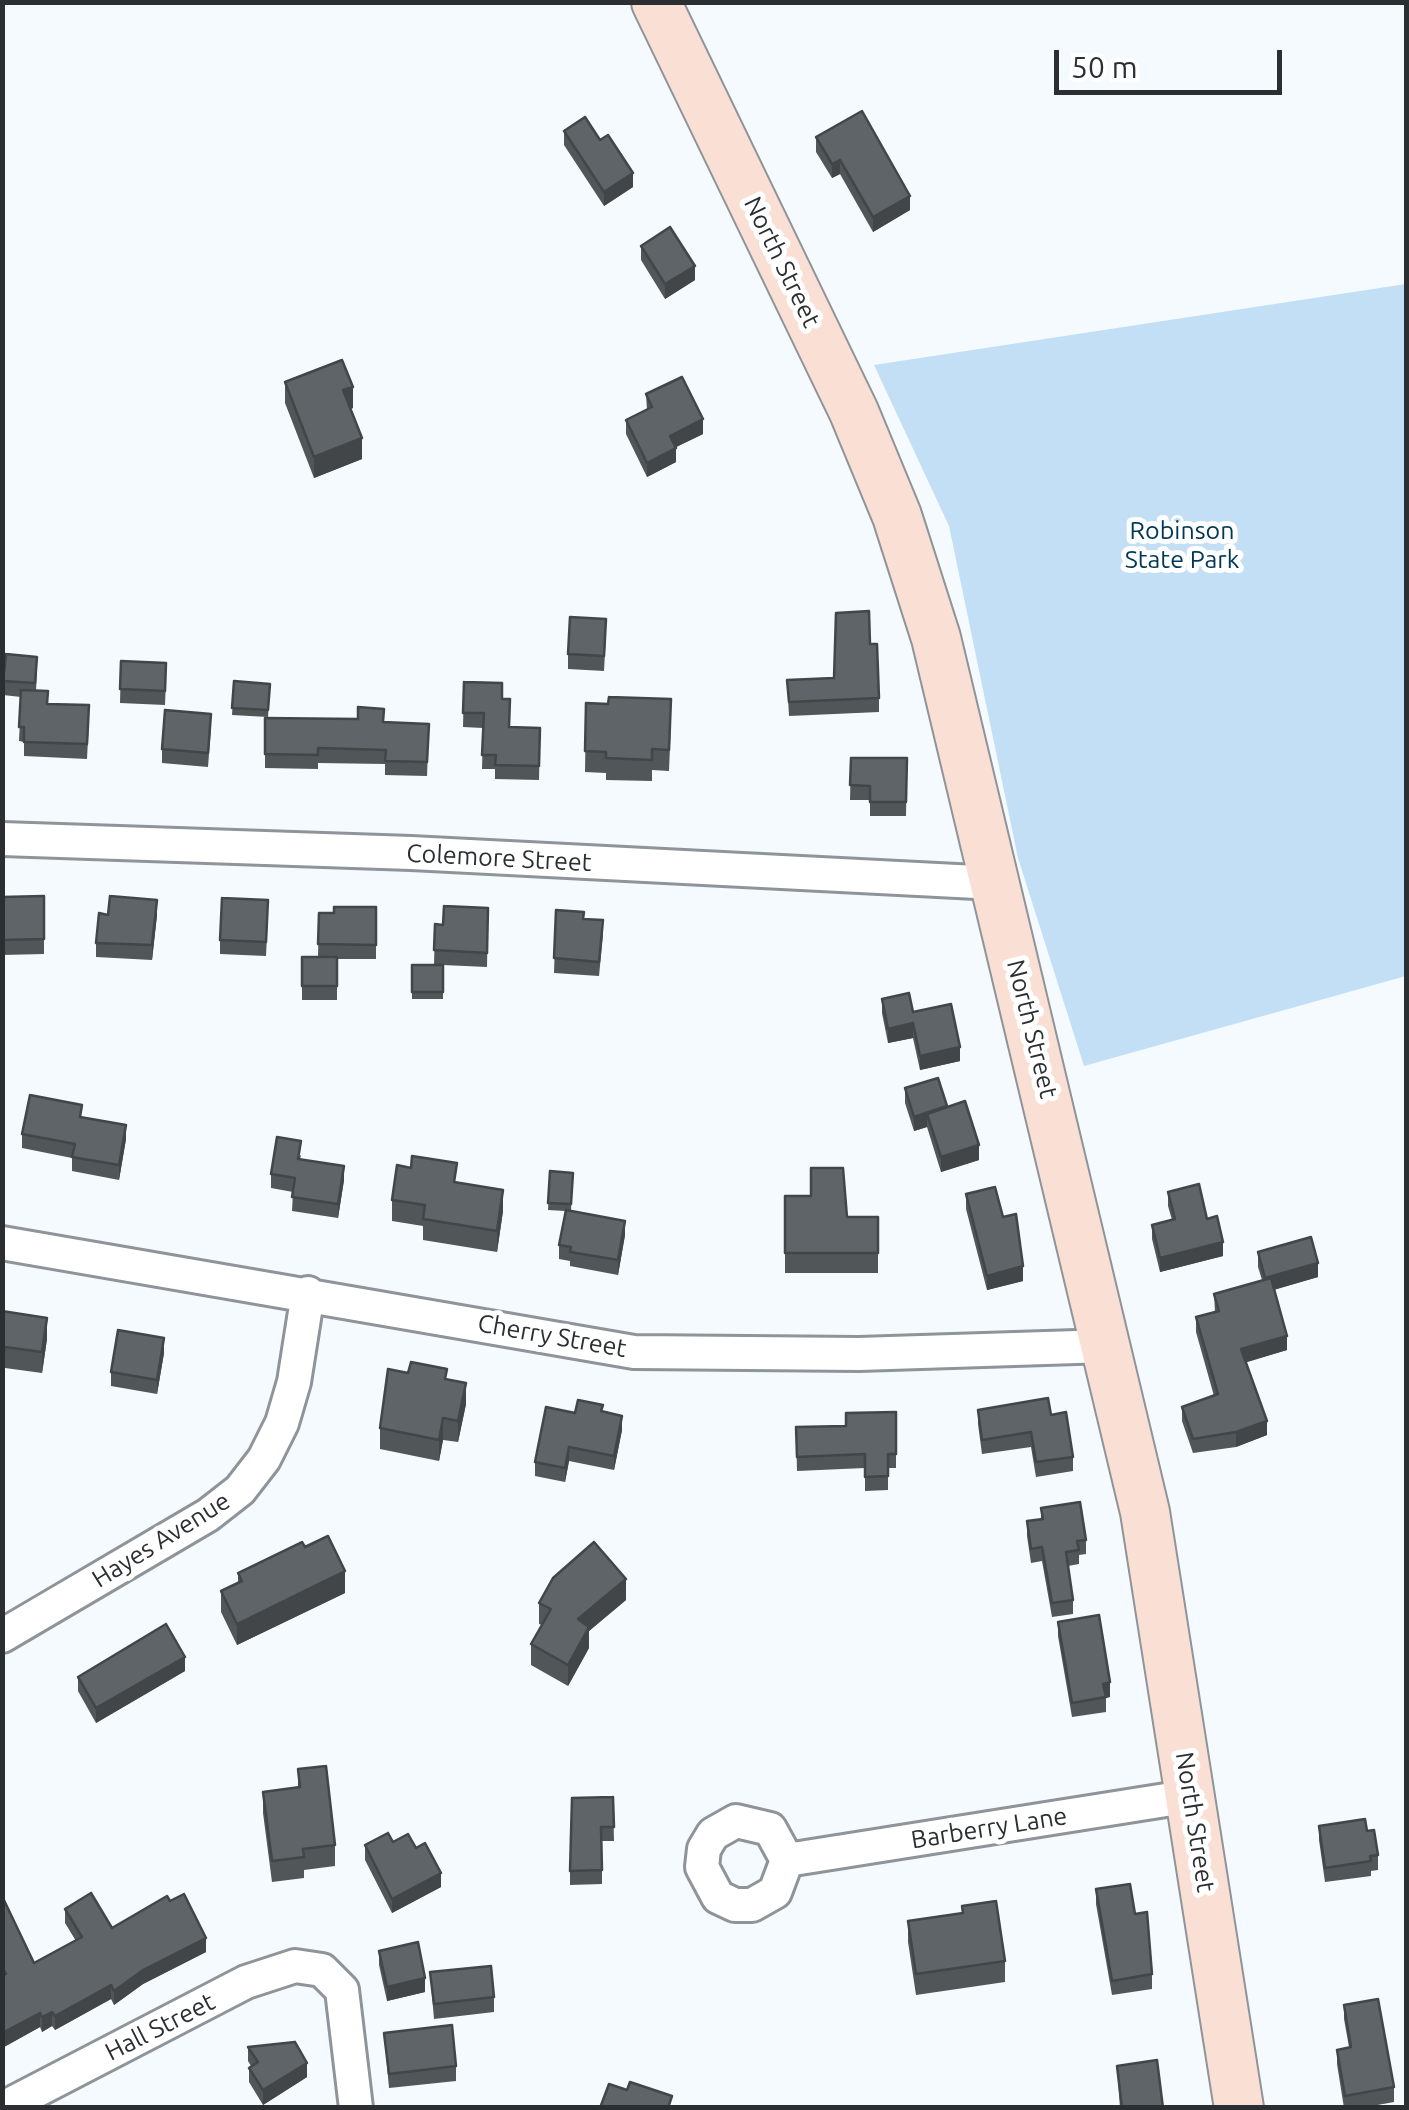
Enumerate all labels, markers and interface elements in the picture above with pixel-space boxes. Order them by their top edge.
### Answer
scale bar [1059,30,1286,92]
text: 50 m [1071,50,1138,84]
street label: North Street [737,192,827,332]
park label: Robinson State Park [1125,516,1239,575]
street label: Colemore Street [406,838,592,878]
street label: North Street [1000,957,1064,1101]
street label: Cherry Street [475,1308,629,1364]
street label: Hayes Avenue [87,1486,235,1594]
street label: North Street [1169,1750,1221,1894]
street label: Barberry Lane [909,1801,1069,1855]
street label: Hall Street [100,1987,220,2067]

